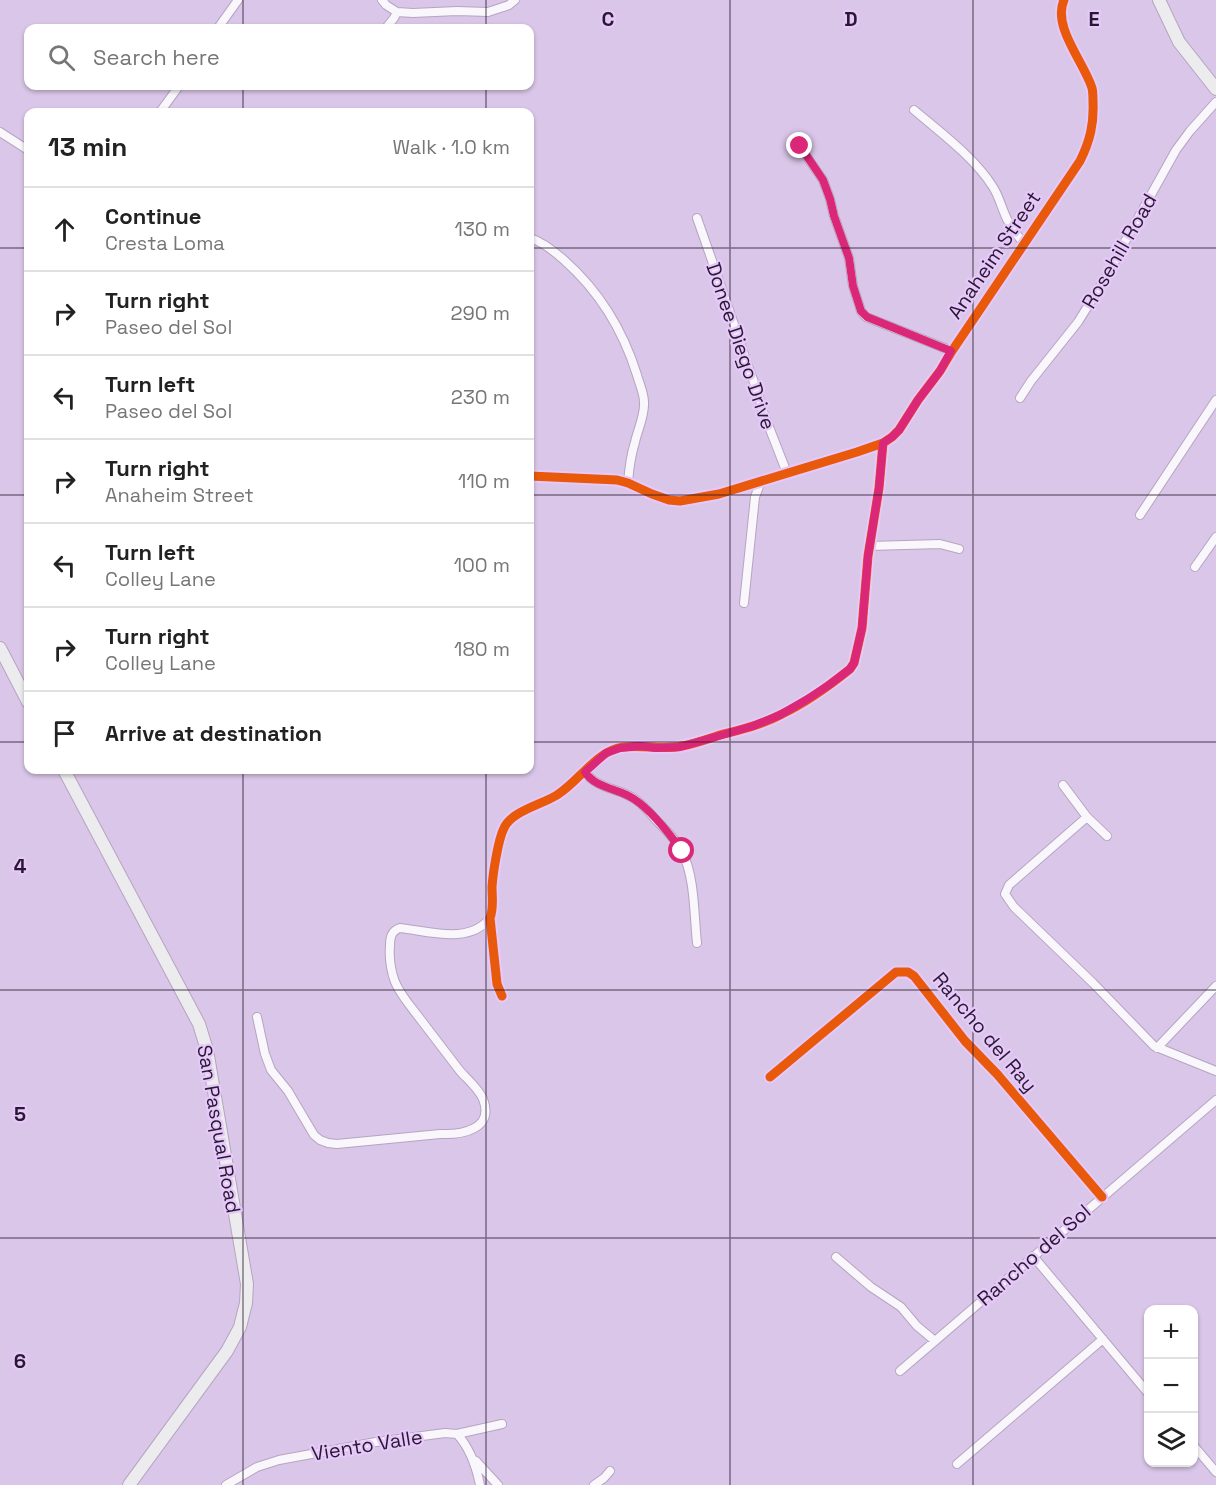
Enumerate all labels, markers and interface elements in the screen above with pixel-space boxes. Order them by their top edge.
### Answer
text: C [602,6,615,32]
text: D [844,6,858,32]
text: E [1088,6,1100,32]
search box [24,24,534,90]
icon: search [45,41,78,74]
text: Search here [93,43,220,71]
text: 13 min [48,130,127,164]
route end [786,132,812,158]
text: Walk · 1.0 km [392,134,510,160]
street label: Anaheim Street [942,186,1046,324]
street label: Rosehill Road [1076,189,1162,313]
text: Continue [105,202,201,230]
icon: ahead [48,213,81,246]
text: 130 m [454,216,510,242]
text: Cresta Loma [105,230,225,256]
street label: Donee Diego Drive [700,259,782,433]
text: Turn right [105,286,210,314]
icon: right [48,297,81,330]
text: 290 m [451,300,510,326]
text: Paseo del Sol [105,314,232,340]
text: Turn left [105,370,195,398]
icon: left [48,381,81,414]
text: 230 m [451,384,510,410]
text: Paseo del Sol [105,398,232,424]
text: Turn right [105,454,210,482]
icon: right [48,465,81,498]
text: 110 m [458,468,510,494]
text: Anaheim Street [105,482,254,508]
text: Turn left [105,538,195,566]
icon: left [48,549,81,582]
text: 100 m [454,552,510,578]
text: Colley Lane [105,566,216,592]
text: Turn right [105,622,210,650]
icon: right [48,633,81,666]
text: 180 m [454,636,510,662]
text: Colley Lane [105,650,216,676]
icon: arrive [48,717,81,750]
text: Arrive at destination [105,719,322,747]
route start [668,837,694,863]
text: 4 [14,853,27,879]
street label: Rancho del Ray [927,967,1043,1097]
street label: San Pasqual Road [191,1043,247,1215]
text: 5 [14,1101,26,1127]
street label: Rancho del Sol [972,1198,1096,1312]
map controls [1144,1305,1198,1467]
button: + [1144,1305,1198,1359]
text: 6 [14,1348,26,1374]
button: − [1144,1359,1198,1413]
button: layers [1144,1413,1198,1467]
street label: Viento Valle [310,1423,424,1467]

